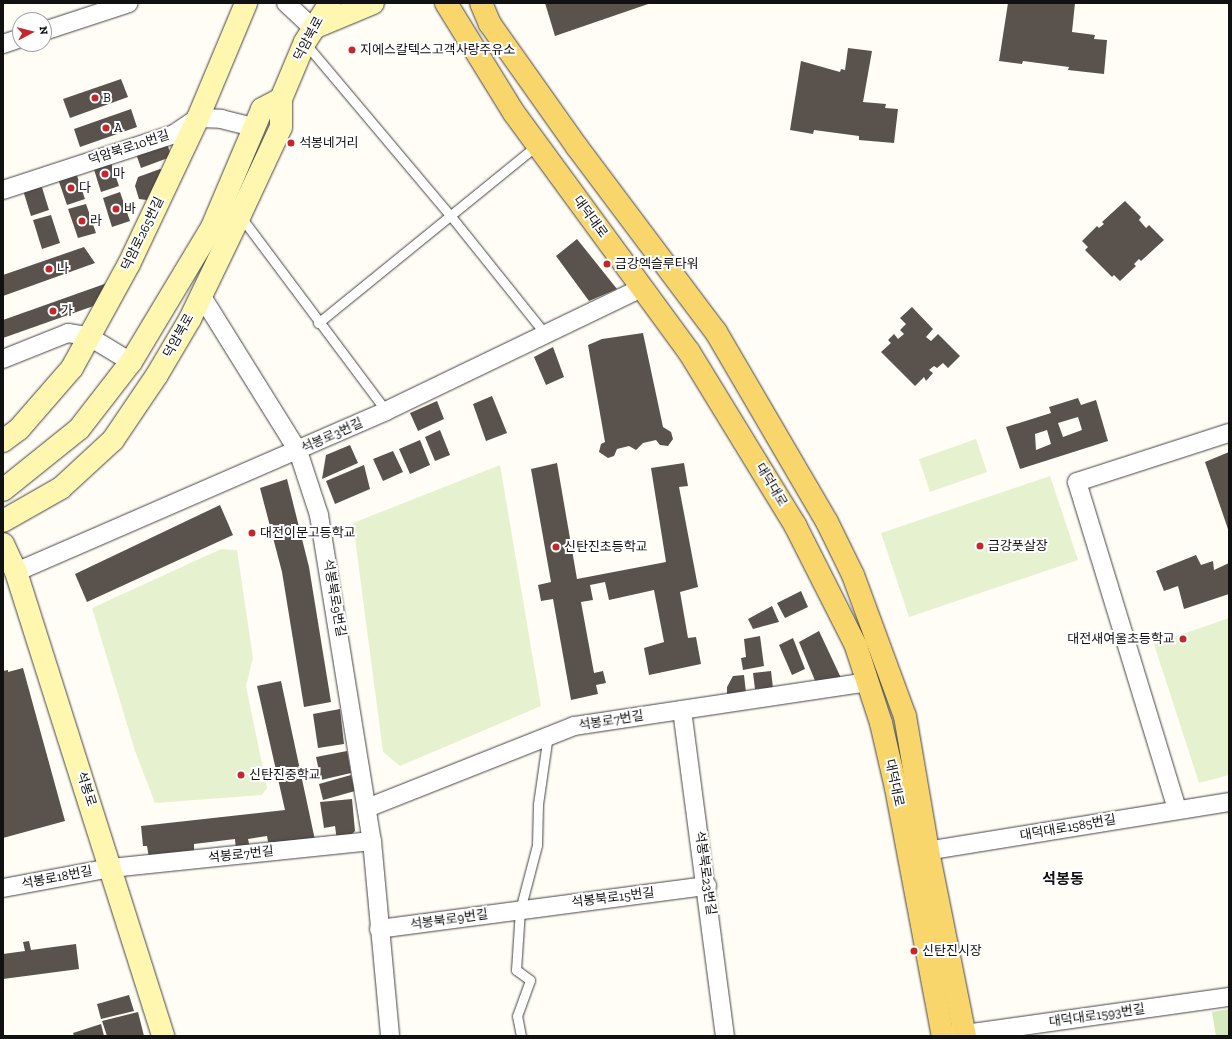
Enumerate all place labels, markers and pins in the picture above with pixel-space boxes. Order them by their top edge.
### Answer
place label: 지에스칼텍스고객사랑주유소 [360,42,515,58]
marker: 지에스칼텍스고객사랑주유소 [347,45,357,55]
place label: B [103,90,111,106]
marker: B [90,93,100,103]
place label: A [114,120,122,136]
marker: A [101,123,111,133]
place label: 석봉네거리 [299,135,359,151]
marker: 석봉네거리 [286,138,296,148]
place label: 마 [113,166,125,182]
marker: 마 [100,169,110,179]
place label: 다 [79,180,91,196]
marker: 다 [66,183,76,193]
place label: 바 [124,201,136,217]
marker: 바 [111,204,121,214]
place label: 라 [90,213,102,229]
marker: 라 [77,216,87,226]
place label: 금강엑슬루타워 [615,256,699,272]
marker: 금강엑슬루타워 [602,259,612,269]
place label: 나 [57,261,69,277]
marker: 나 [44,264,54,274]
place label: 가 [61,303,73,319]
marker: 가 [48,306,58,316]
place label: 대전이문고등학교 [260,525,356,541]
marker: 대전이문고등학교 [247,528,257,538]
place label: 금강풋살장 [988,538,1048,554]
place label: 신탄진초등학교 [564,539,648,555]
marker: 금강풋살장 [975,541,985,551]
marker: 신탄진초등학교 [551,542,561,552]
place label: 대전새여울초등학교 [1067,631,1175,647]
marker: 대전새여울초등학교 [1178,634,1188,644]
place label: 신탄진중학교 [249,767,321,783]
marker: 신탄진중학교 [236,770,246,780]
place label: 신탄진시장 [922,943,982,959]
marker: 신탄진시장 [909,946,919,956]

